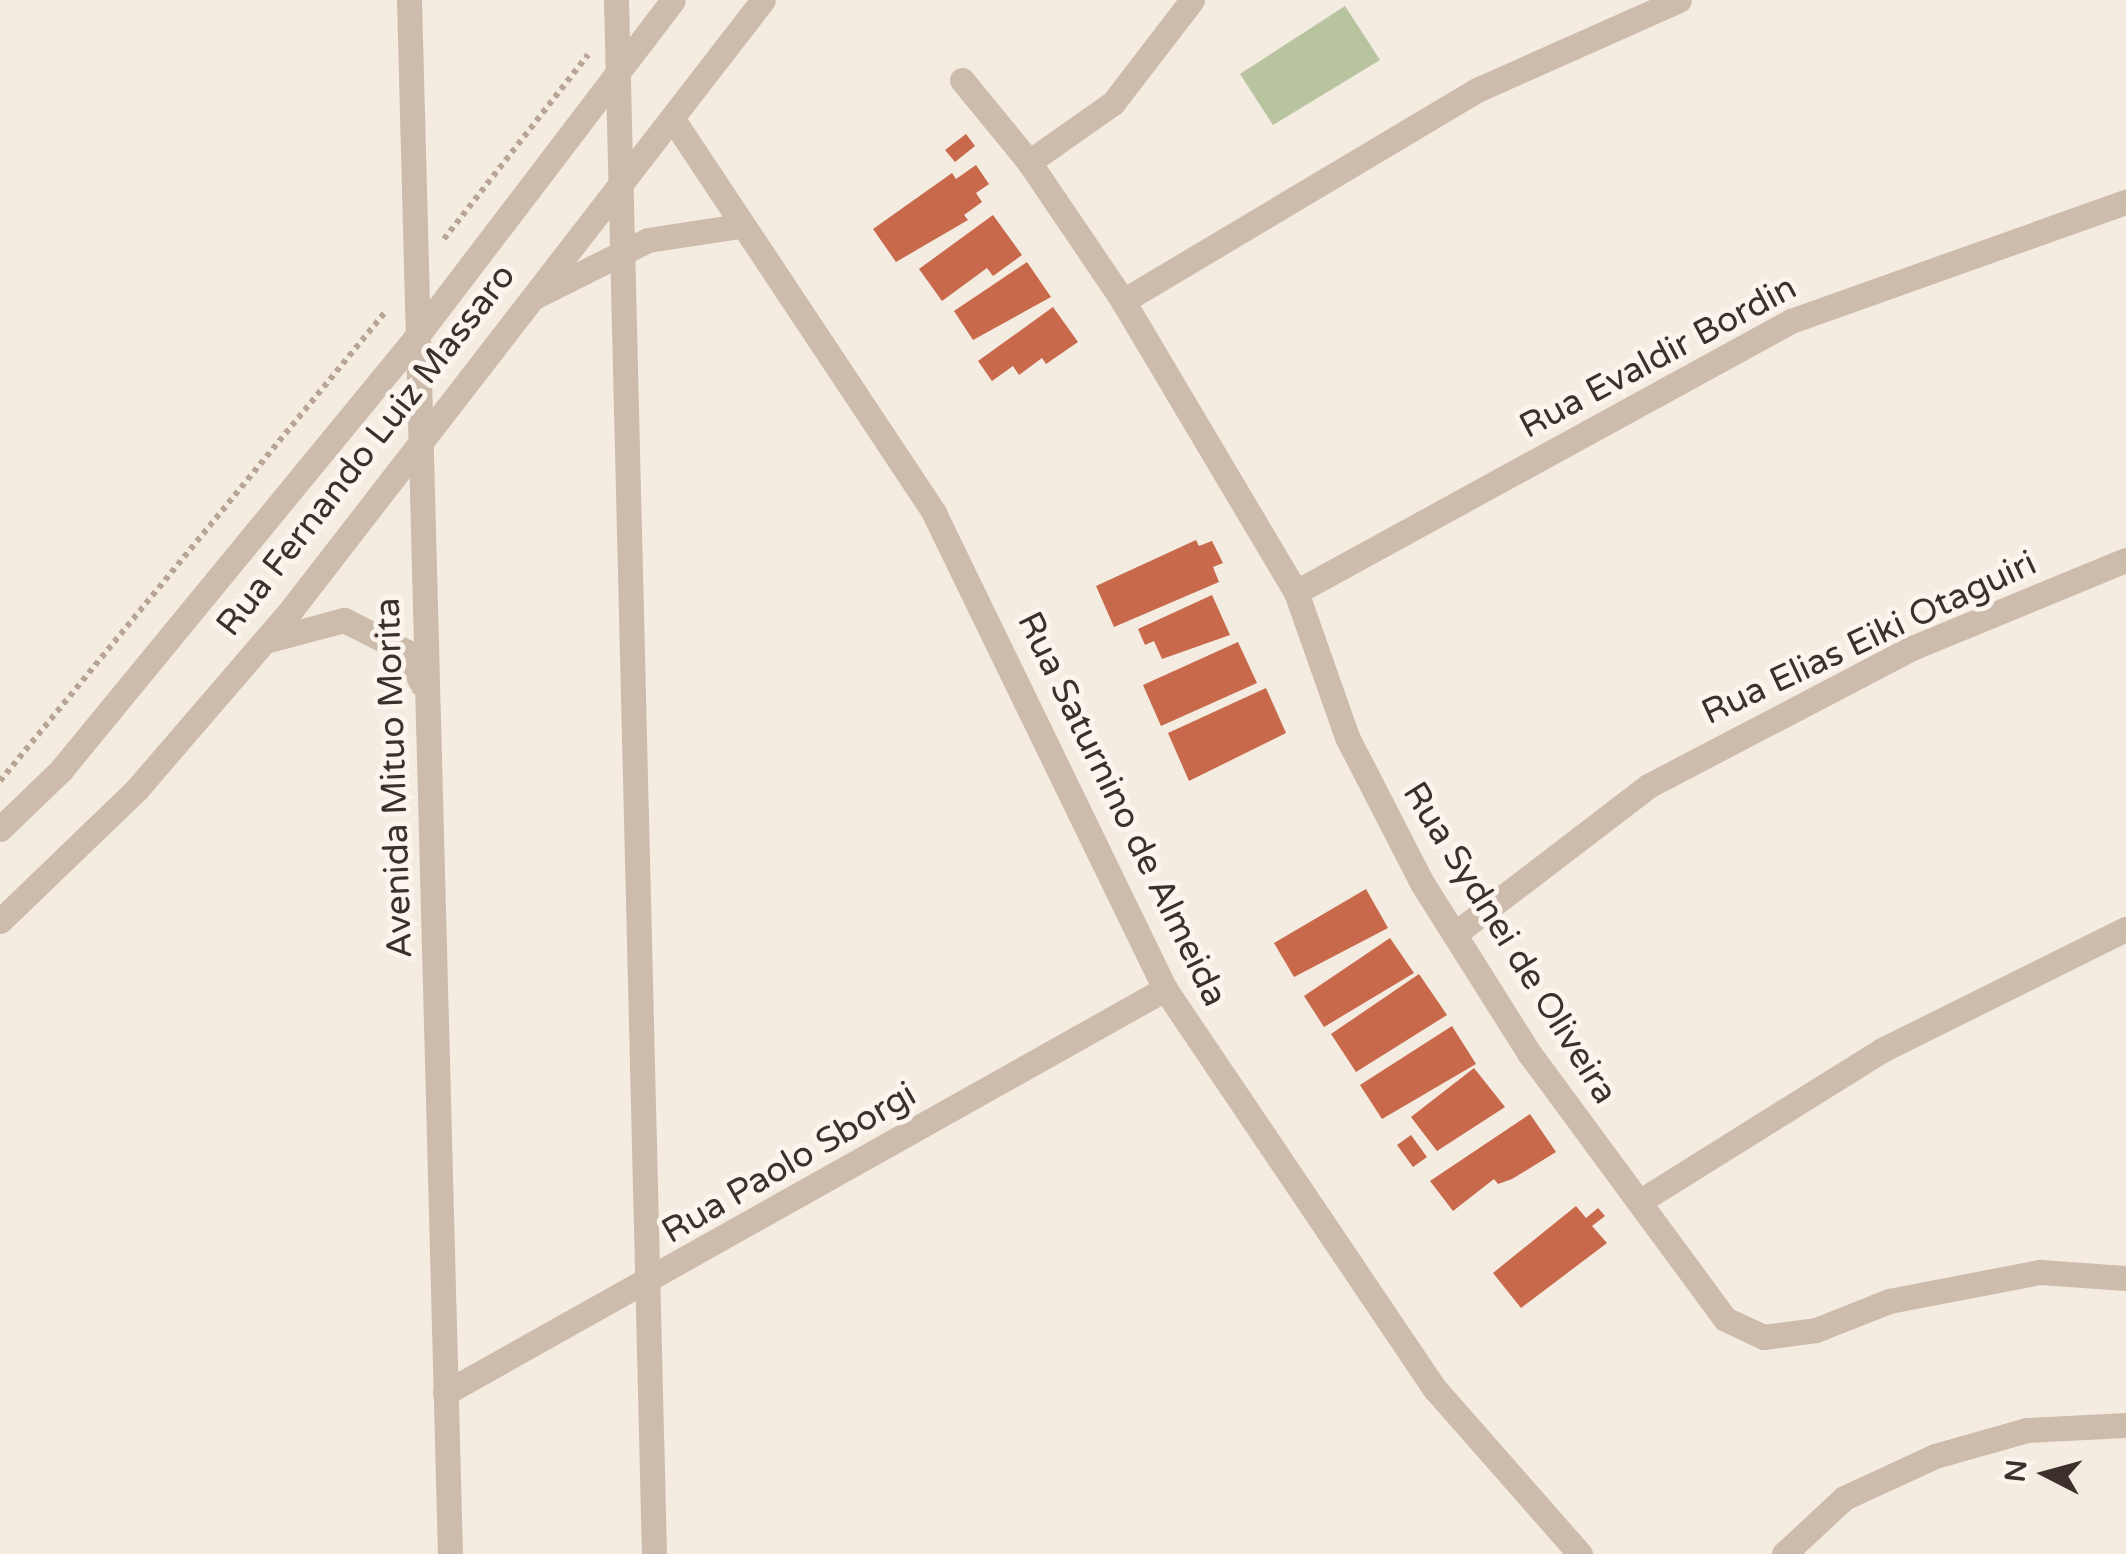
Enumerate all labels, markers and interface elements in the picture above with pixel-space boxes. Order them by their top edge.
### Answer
street label: Rua Fernando Luiz Massaro [208,256,524,644]
street label: Rua Evaldir Bordin [1513,266,1803,448]
street label: Rua Elias Eiki Otaguiri [1695,542,2043,734]
street label: Avenida Mituo Morita [367,597,421,959]
street label: Rua Saturnino de Almeida [1008,605,1236,1013]
street label: Rua Sydnei de Oliveira [1394,774,1626,1112]
street label: Rua Paolo Sborgi [655,1073,923,1253]
north arrow [1996,1424,2096,1524]
text: N [1998,1458,2034,1484]

